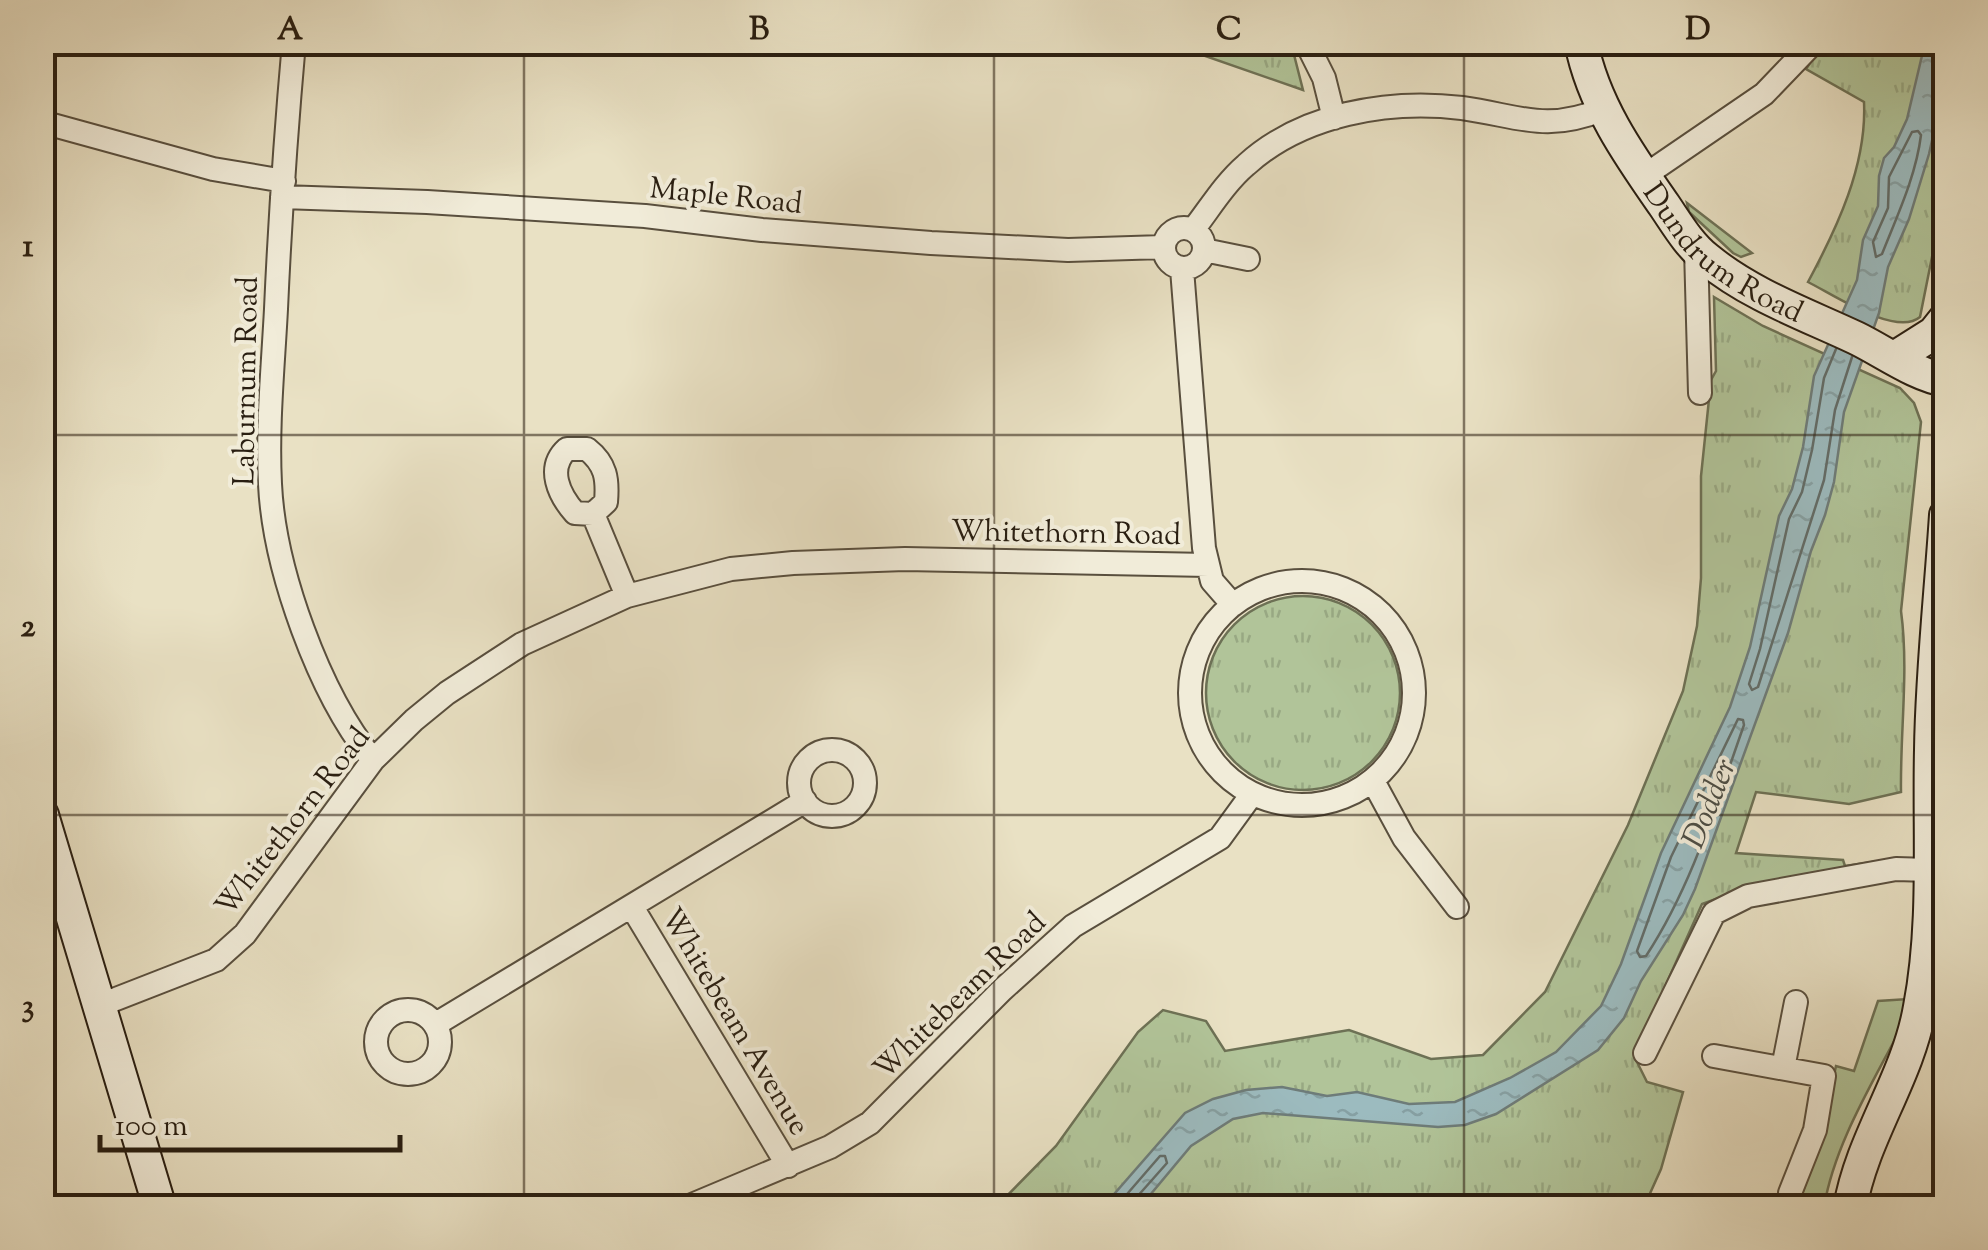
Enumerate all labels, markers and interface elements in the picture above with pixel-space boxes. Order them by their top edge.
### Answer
text: A [277,8,303,54]
text: B [749,8,769,54]
text: C [1216,8,1242,54]
text: D [1685,8,1711,54]
street label: Maple Road [647,168,804,227]
street label: Dundrum Road [1631,175,1810,335]
text: 1 [23,225,34,271]
street label: Laburnum Road [224,276,271,486]
street label: Whitethorn Road [951,511,1181,558]
text: 2 [21,605,36,651]
street label: Whitethorn Road [206,719,382,926]
water label: Dodder [1672,752,1750,856]
street label: Whitebeam Avenue [649,900,819,1144]
street label: Whitebeam Road [864,903,1057,1091]
text: 3 [22,985,34,1031]
scale bar [100,1090,400,1152]
text: 100 m [115,1106,188,1149]

